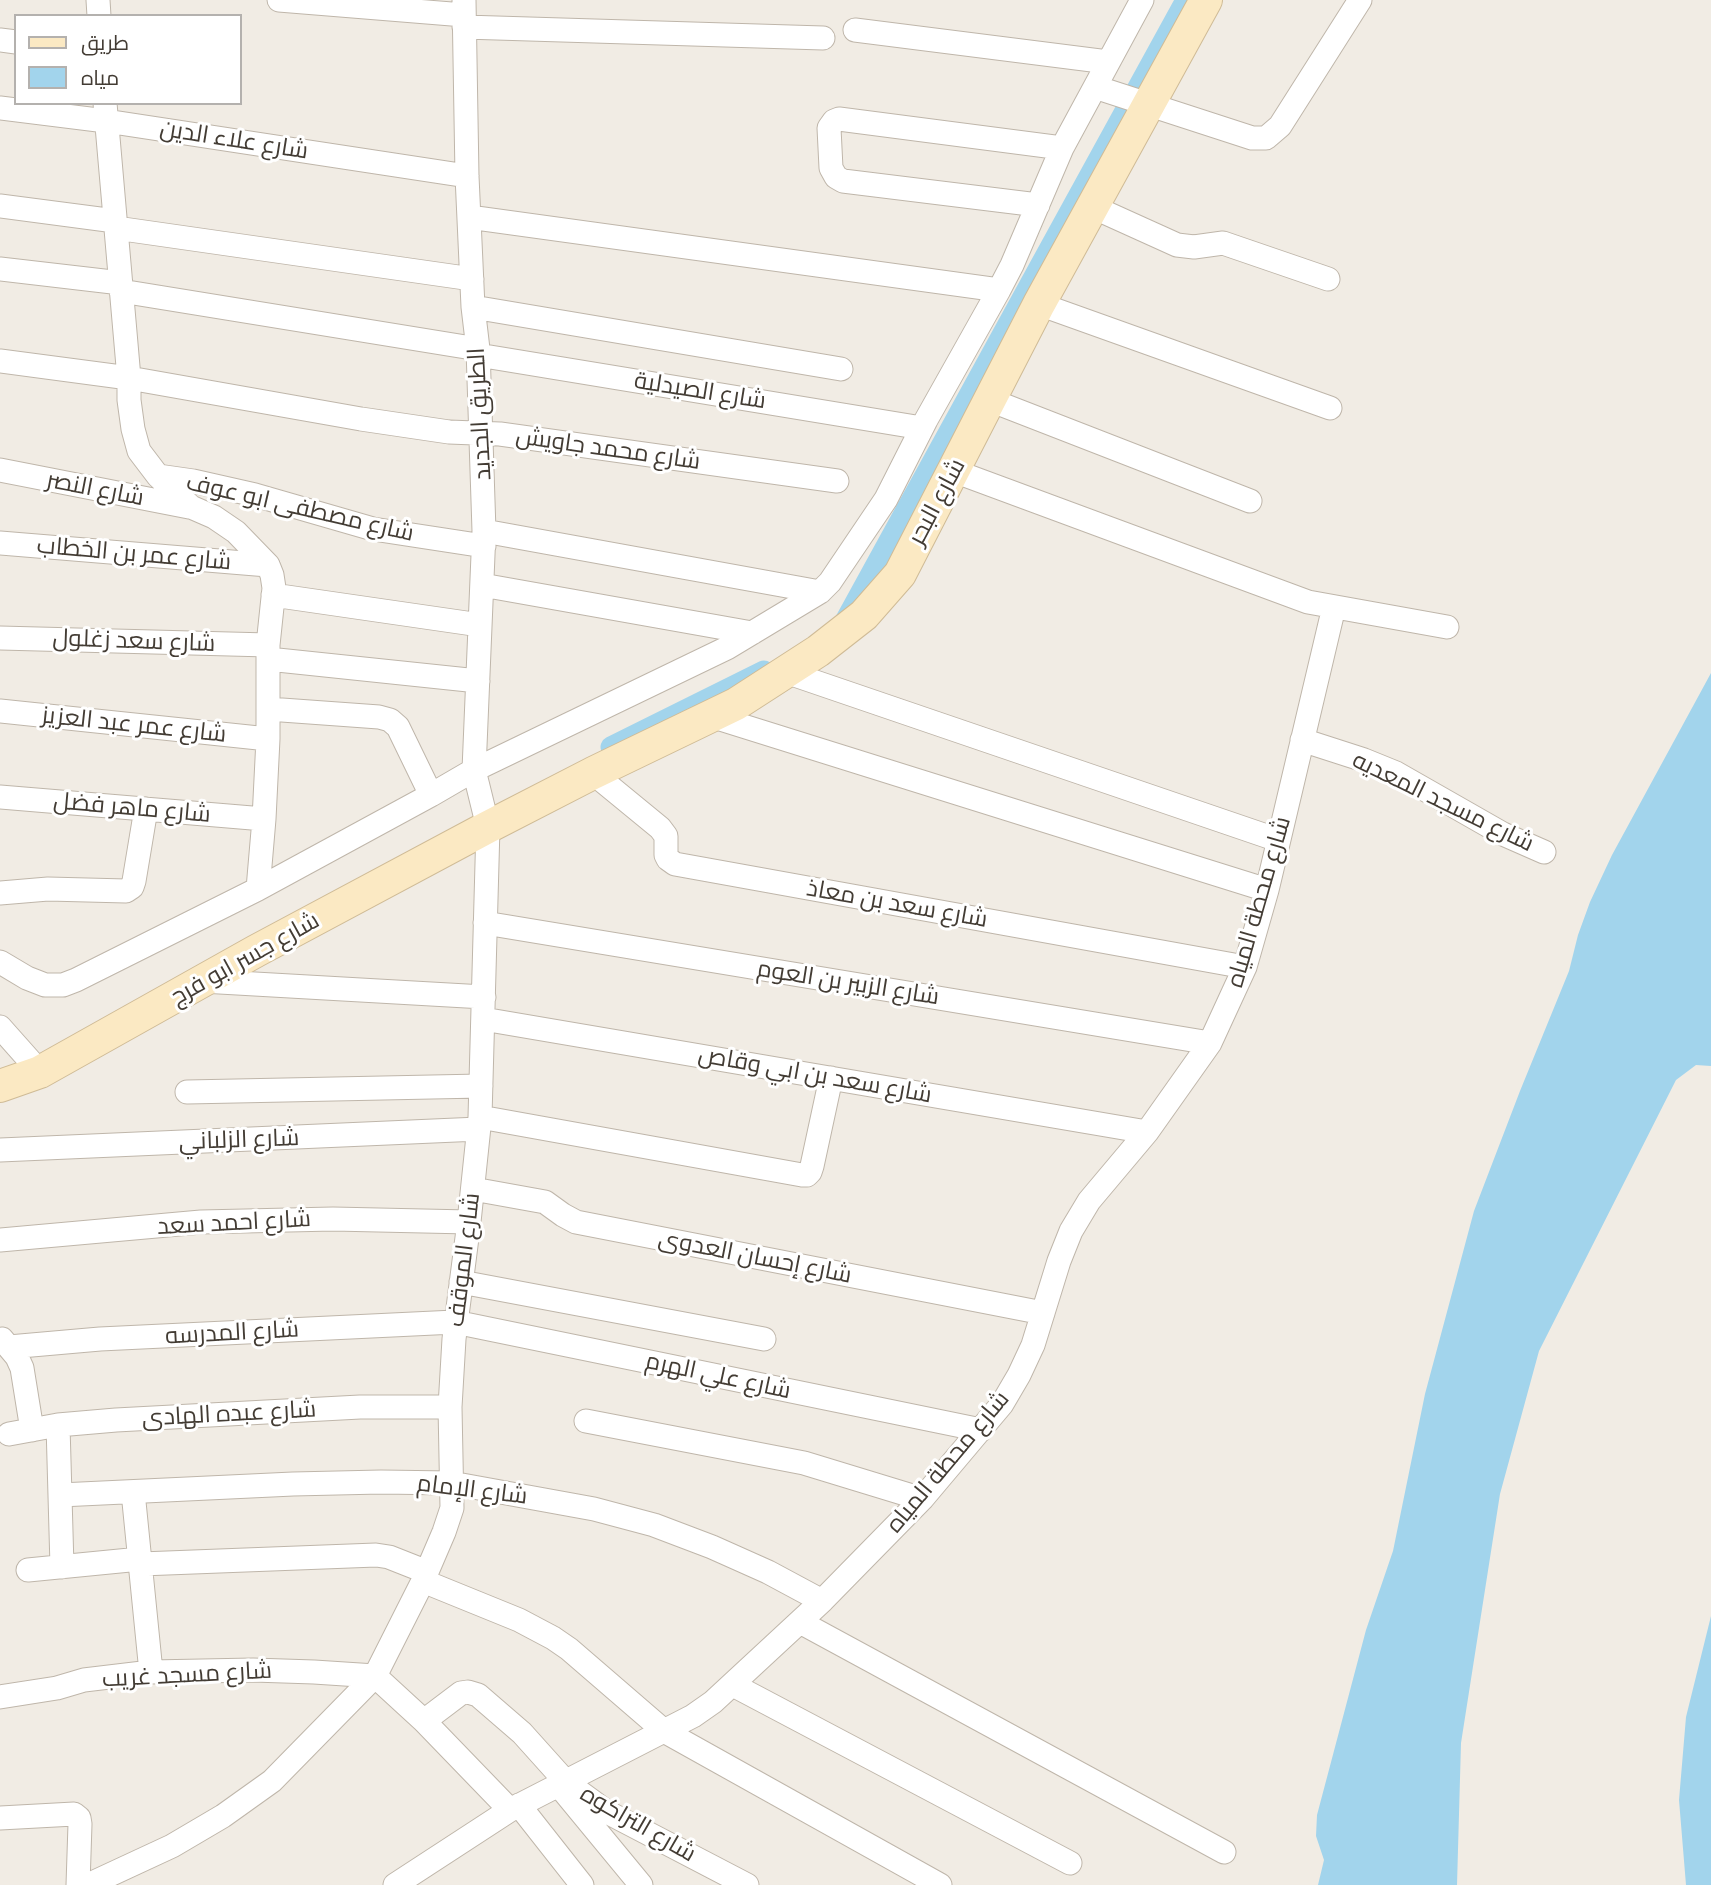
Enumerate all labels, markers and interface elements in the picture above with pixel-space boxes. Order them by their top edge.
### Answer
legend [14,14,242,105]
text: طريق [81,30,129,55]
text: مياه [81,65,119,90]
street label: شارع علاء الدين [158,114,310,166]
street label: الطريق الجديد [462,347,498,481]
street label: شارع الصيدلية [632,366,768,416]
street label: شارع محمد جاويش [514,422,702,476]
street label: شارع البحر [902,454,972,550]
street label: شارع النصر [44,465,146,513]
street label: شارع مصطفى ابو عوف [183,468,417,548]
street label: شارع عمر بن الخطاب [36,531,232,577]
street label: شارع سعد زغلول [52,624,216,658]
street label: شارع عمر عبد العزيز [40,701,228,749]
street label: شارع مسجد المعديه [1348,746,1538,858]
street label: شارع ماهر فضل [52,787,212,829]
street label: شارع محطة المياه [1221,813,1297,991]
street label: شارع سعد بن معاذ [804,874,990,934]
street label: شارع جسر ابو فرج [165,906,325,1012]
street label: شارع الزبير بن العوم [755,954,941,1012]
street label: شارع سعد بن ابي وقاص [696,1040,934,1110]
street label: شارع الزلباني [178,1124,300,1156]
street label: شارع الموقف [441,1191,487,1329]
street label: شارع احمد سعد [156,1205,312,1241]
street label: شارع إحسان العدوى [656,1224,854,1290]
street label: شارع المدرسه [164,1315,300,1351]
street label: شارع علي الهرم [643,1347,793,1405]
street label: شارع محطة المياه [880,1385,1016,1539]
street label: شارع عبده الهادى [141,1395,317,1433]
street label: شارع الإمام [415,1469,529,1511]
street label: شارع مسجد غريب [101,1656,273,1694]
street label: شارع التراكوه [575,1779,701,1869]

